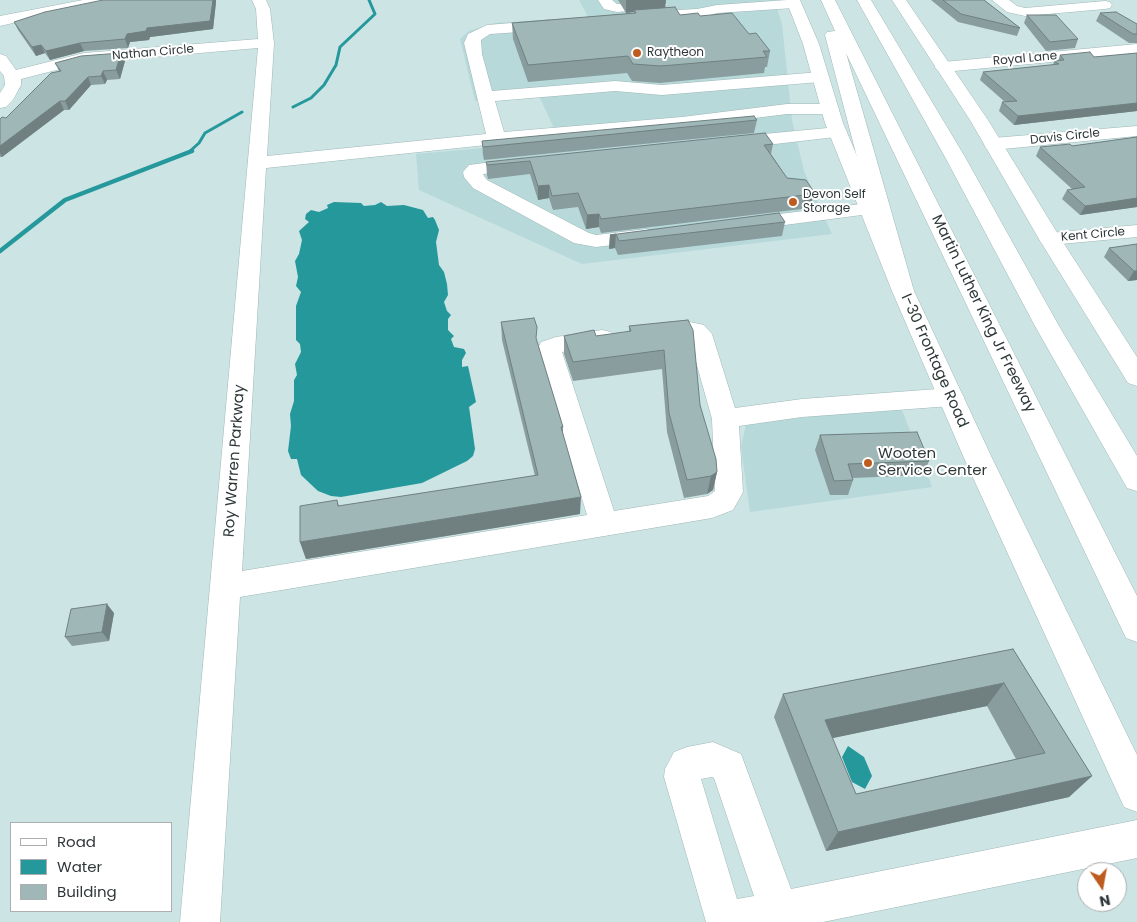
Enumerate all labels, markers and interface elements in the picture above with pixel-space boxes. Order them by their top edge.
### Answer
street label: Nathan Circle [112,42,194,64]
place label: Raytheon [647,46,704,60]
marker: Raytheon [631,47,643,59]
street label: Royal Lane [992,49,1058,69]
street label: Davis Circle [1029,126,1101,148]
place label: Devon Self Storage [803,188,866,216]
marker: Devon Self Storage [787,196,799,208]
street label: Martin Luther King Jr Freeway [927,212,1039,416]
street label: Kent Circle [1060,225,1126,245]
street label: I-30 Frontage Road [896,291,972,431]
street label: Roy Warren Parkway [221,384,249,538]
place label: Wooten Service Center [878,445,987,480]
marker: Wooten Service Center [862,457,874,469]
legend [10,822,172,912]
text: Road [57,831,96,852]
text: Water [57,856,102,877]
north arrow [1077,862,1127,912]
text: Building [57,881,117,902]
text: N [1098,890,1112,912]

